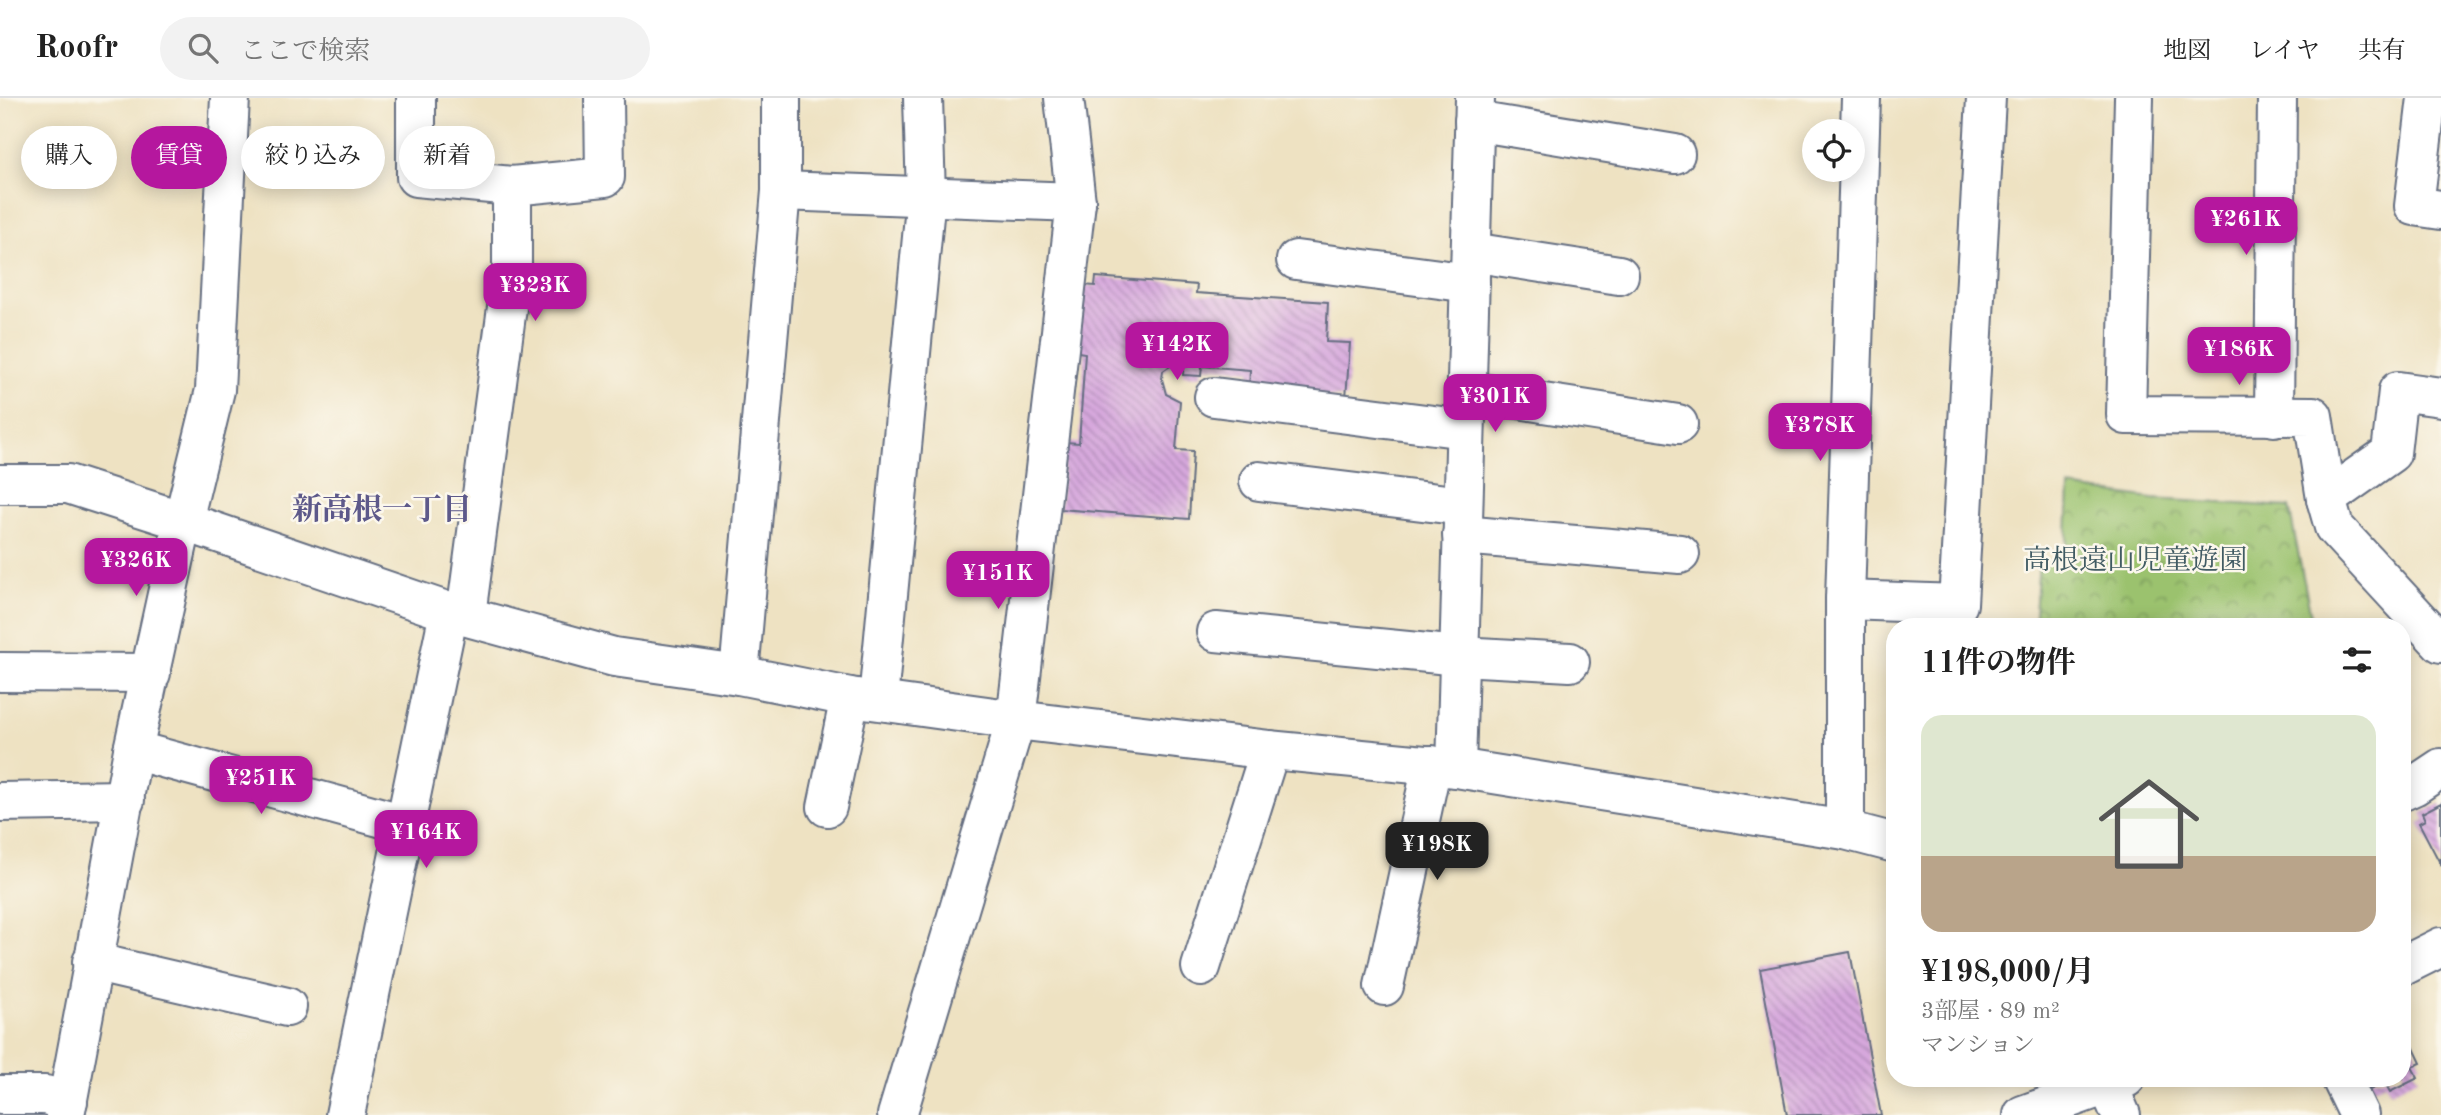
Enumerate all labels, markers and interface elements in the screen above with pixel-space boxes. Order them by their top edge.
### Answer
search box [160,17,650,80]
icon: search [184,29,222,67]
text: Roofr [35,32,118,65]
text: ここで検索 [240,39,370,65]
text: 地図 [2163,40,2211,64]
text: レイヤ [2249,40,2320,64]
text: 共有 [2358,40,2406,64]
map controls [1802,119,1865,182]
button: locate [1802,119,1865,182]
chip: 購入 [21,126,117,189]
chip: 賃貸 [131,126,227,189]
chip: 絞り込み [241,126,385,189]
chip: 新着 [399,126,495,189]
pin: ¥261K [2197,198,2295,257]
text: ¥261K [2210,208,2282,231]
pin: ¥323K [486,264,584,323]
text: ¥323K [499,274,571,297]
pin: ¥142K [1128,322,1226,382]
pin: ¥186K [2190,328,2288,387]
text: ¥142K [1141,333,1213,356]
text: ¥186K [2203,338,2275,361]
pin: ¥301K [1446,374,1544,434]
text: ¥301K [1459,385,1531,408]
pin: ¥378K [1771,404,1869,463]
text: ¥378K [1784,414,1856,437]
district label: 新高根一丁目 [292,493,472,526]
pin: ¥326K [87,538,185,598]
park label: 高根遠山児童遊園 [2023,545,2247,576]
text: ¥326K [100,549,172,572]
pin: ¥151K [949,552,1047,611]
text: ¥151K [962,562,1034,585]
icon: filters [2338,641,2376,679]
text: 11件の物件 [1921,649,2076,679]
pin: ¥251K [212,756,310,816]
icon: home [2086,761,2212,887]
text: ¥251K [225,767,297,790]
pin: ¥164K [377,810,475,870]
text: ¥164K [390,821,462,844]
pin: ¥198K [1388,822,1486,882]
text: ¥198K [1401,833,1473,856]
text: ¥198,000/月 [1921,958,2095,988]
text: 3部屋 · 89 m² [1921,1000,2060,1023]
text: マンション [1921,1034,2035,1057]

